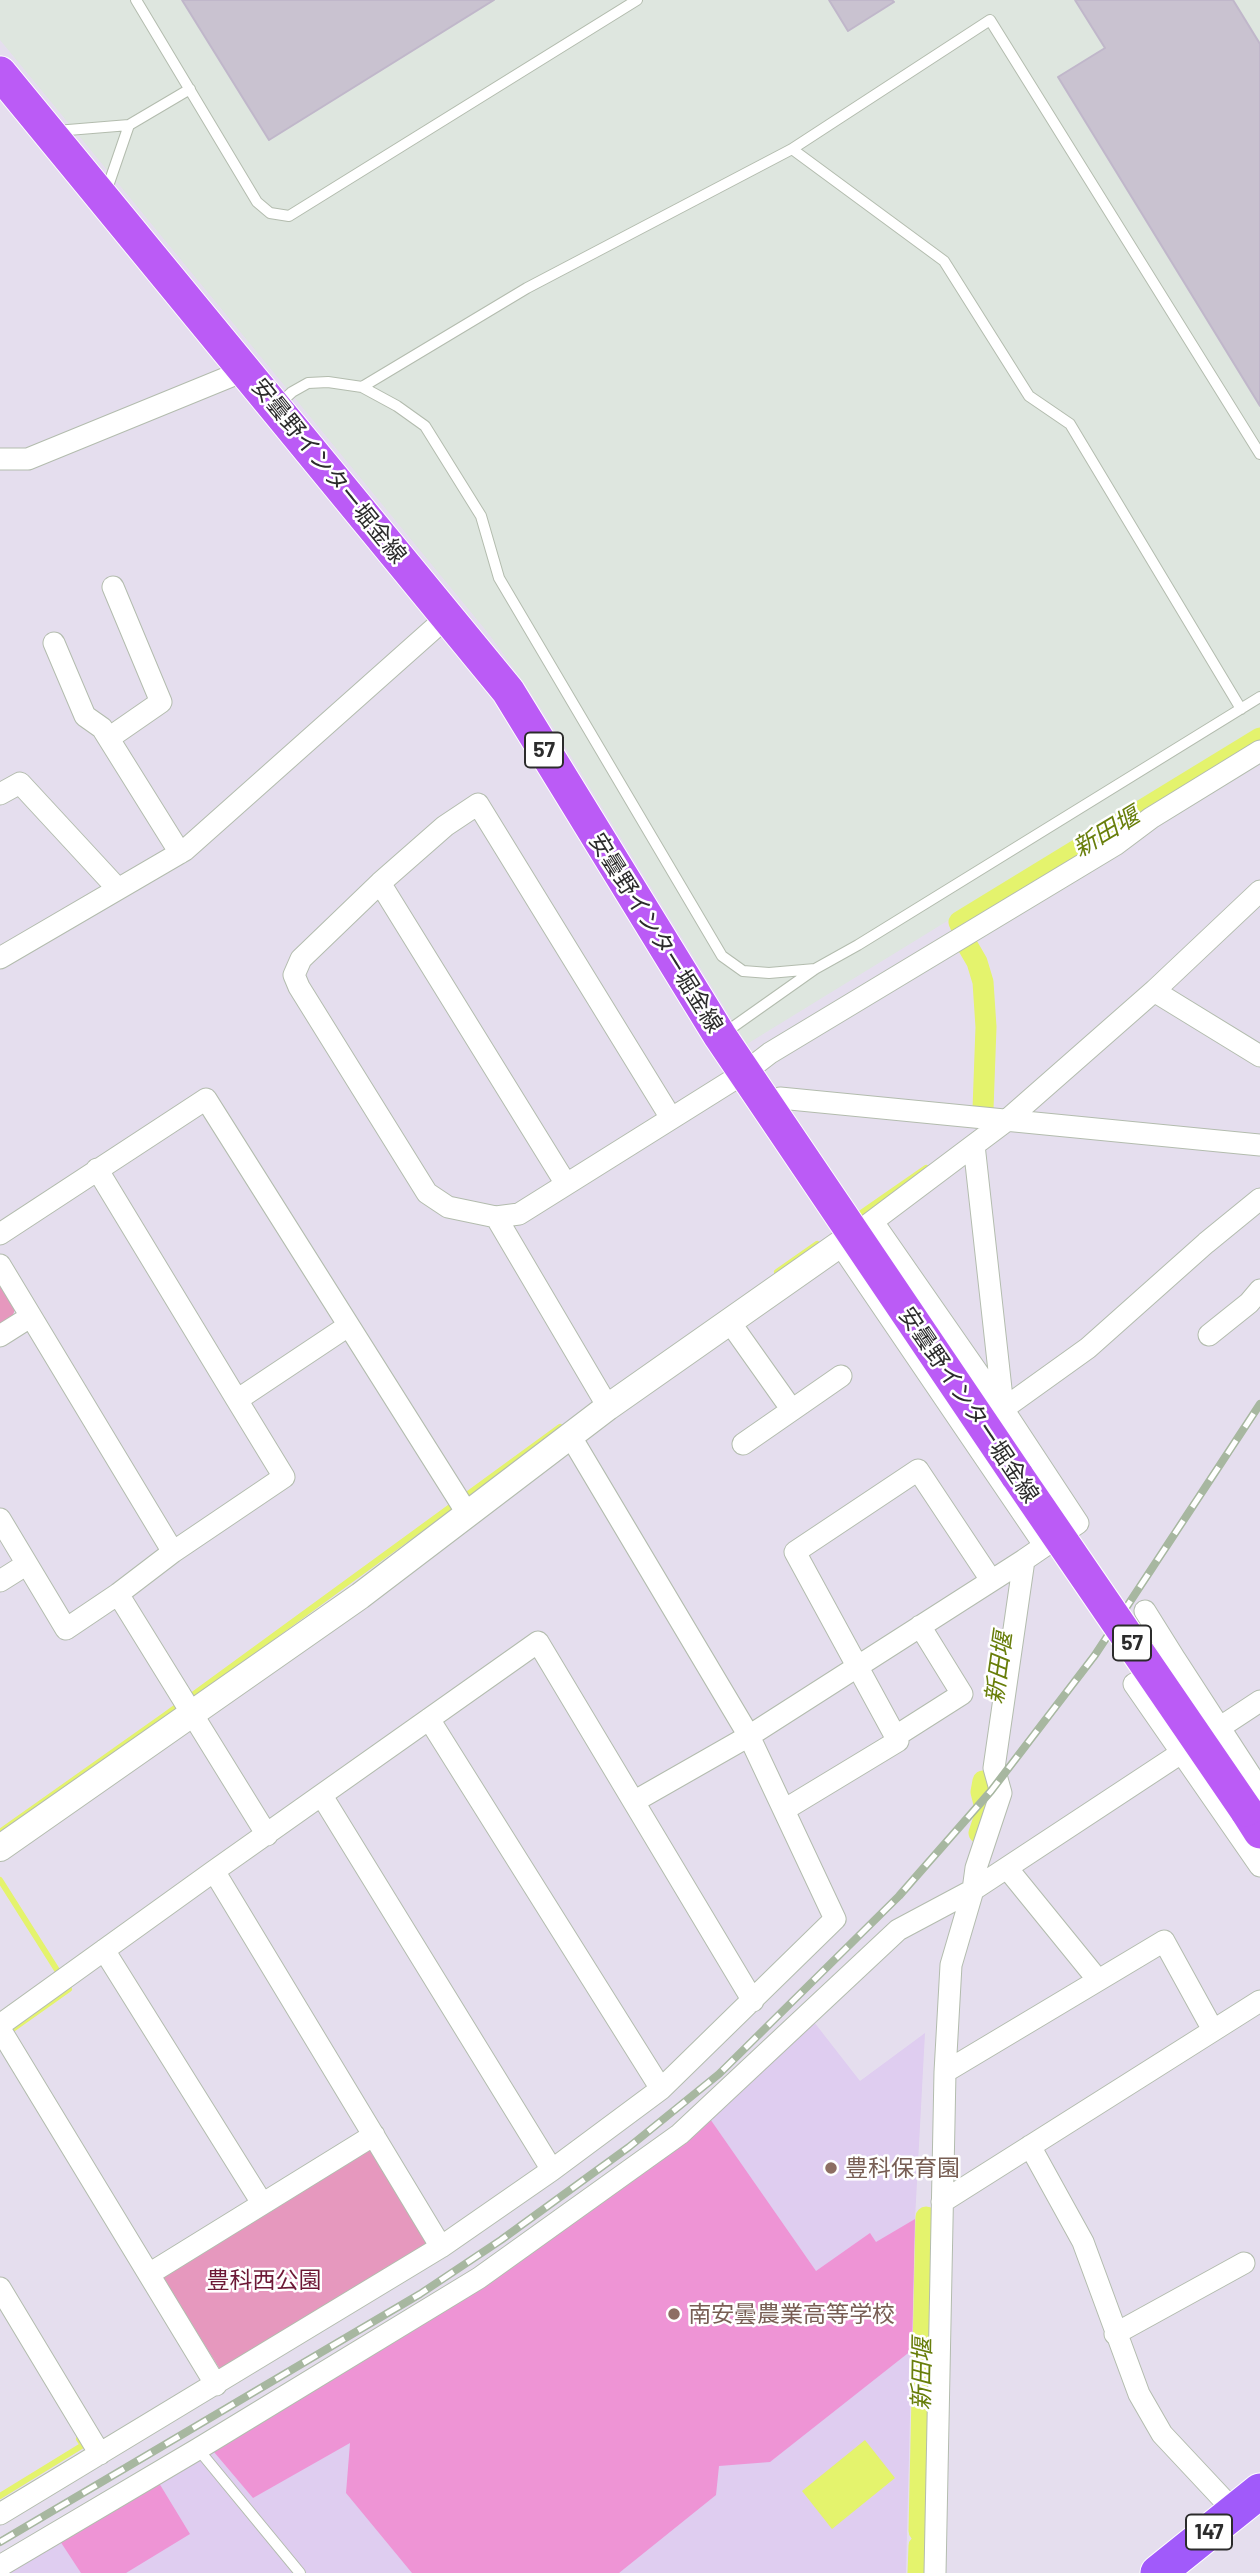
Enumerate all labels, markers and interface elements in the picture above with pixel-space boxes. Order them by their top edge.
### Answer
street label: 安曇野インター堀金線 [246,373,412,569]
road number: 57 [525,732,563,768]
water label: 新田堰 [1068,801,1144,863]
street label: 安曇野インター堀金線 [583,828,729,1038]
street label: 安曇野インター堀金線 [893,1302,1045,1508]
road number: 57 [1113,1626,1151,1660]
water label: 新田堰 [980,1630,1018,1706]
place label: 豊科保育園 [845,2154,960,2182]
marker: 豊科保育園 [823,2160,839,2176]
park label: 豊科西公園 [207,2266,321,2294]
place label: 南安曇農業高等学校 [688,2300,895,2328]
marker: 南安曇農業高等学校 [666,2306,682,2322]
water label: 新田堰 [907,2338,937,2410]
road number: 147 [1186,2514,1232,2550]

